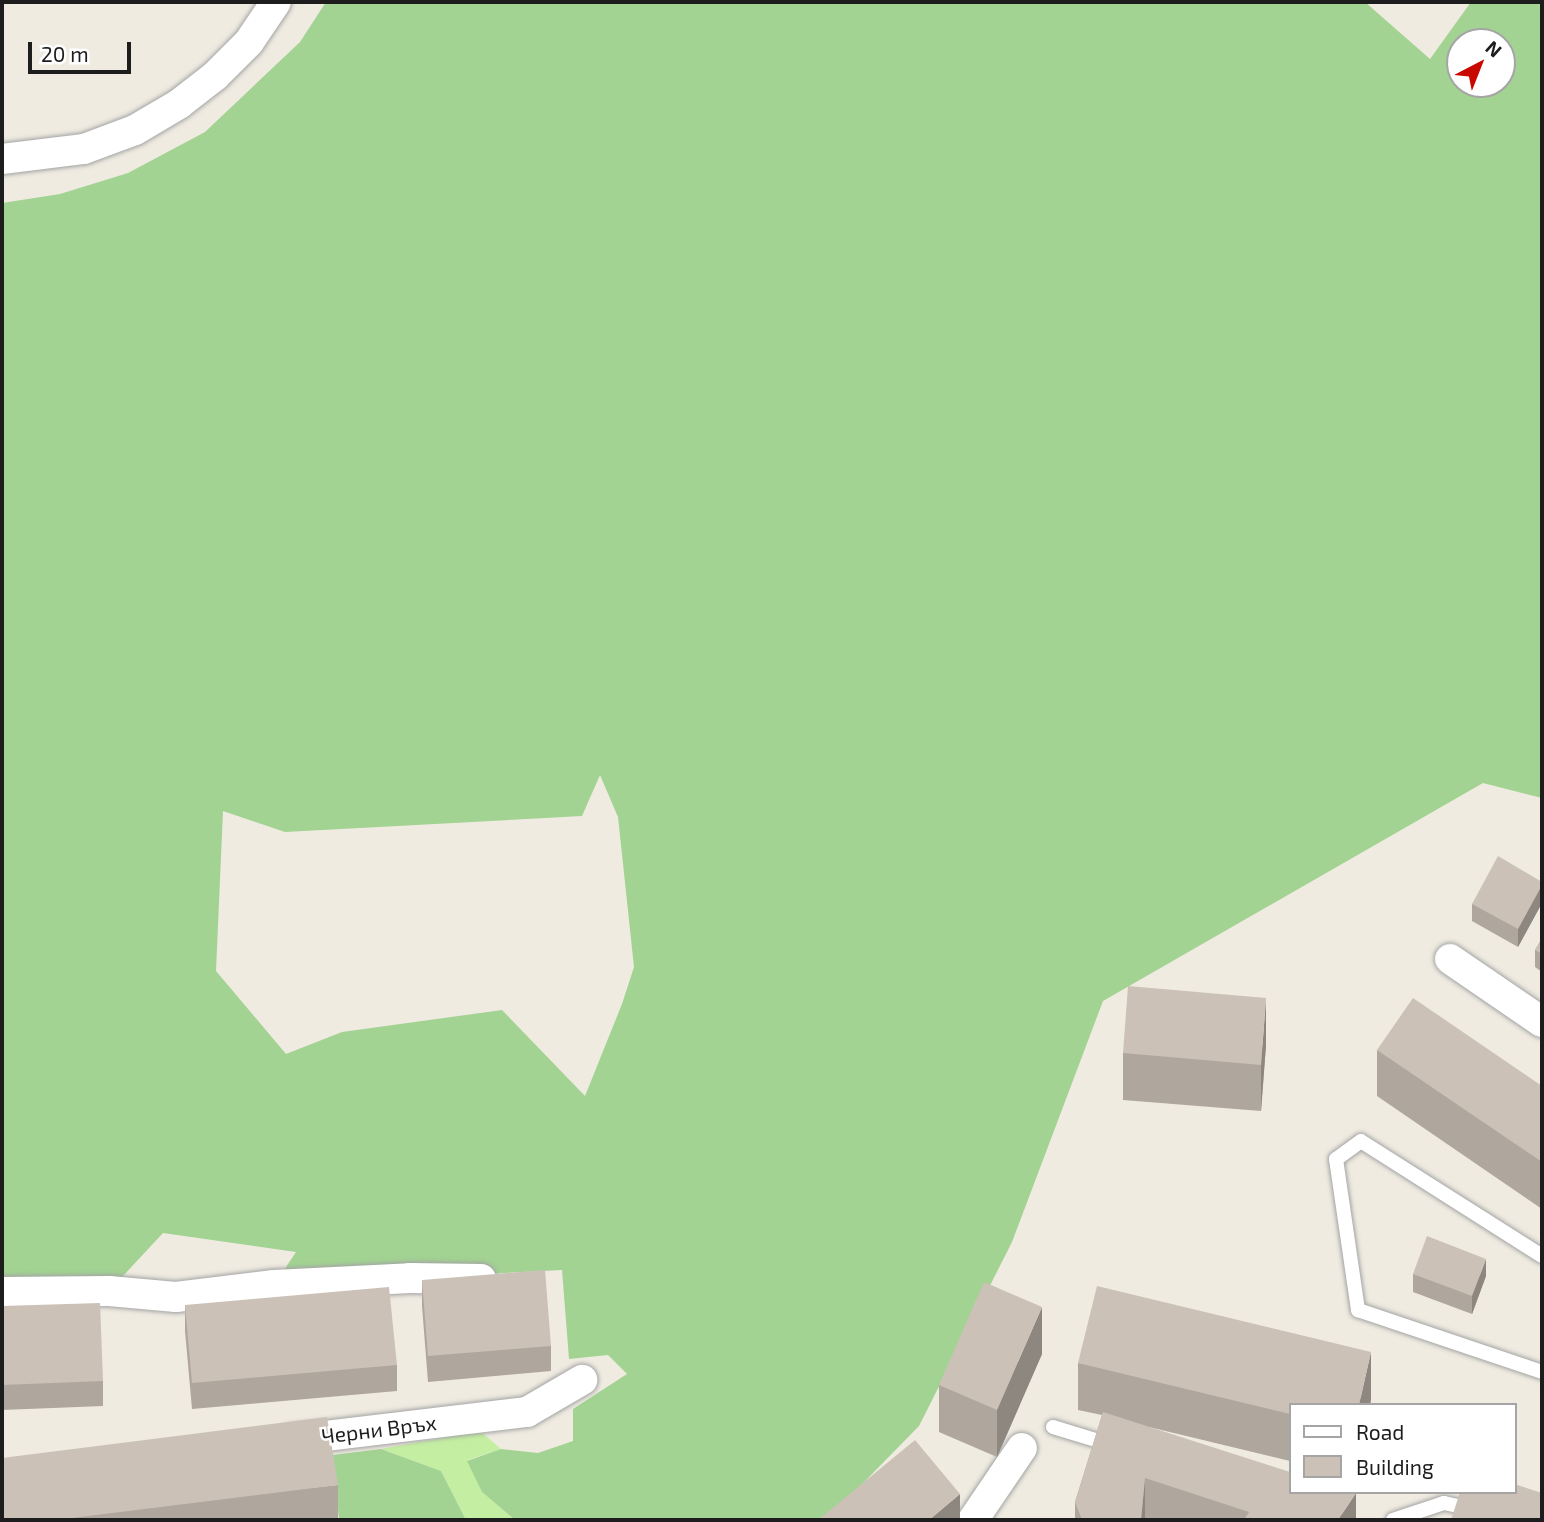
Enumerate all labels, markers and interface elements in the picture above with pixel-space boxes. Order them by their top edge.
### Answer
scale bar [32,28,135,72]
north arrow [1446,28,1516,98]
text: N [1481,35,1507,62]
text: 20 m [41,41,89,66]
legend [1288,1403,1516,1494]
street label: Черни Връх [320,1409,438,1449]
text: Road [1356,1419,1404,1444]
text: Building [1356,1454,1434,1479]

